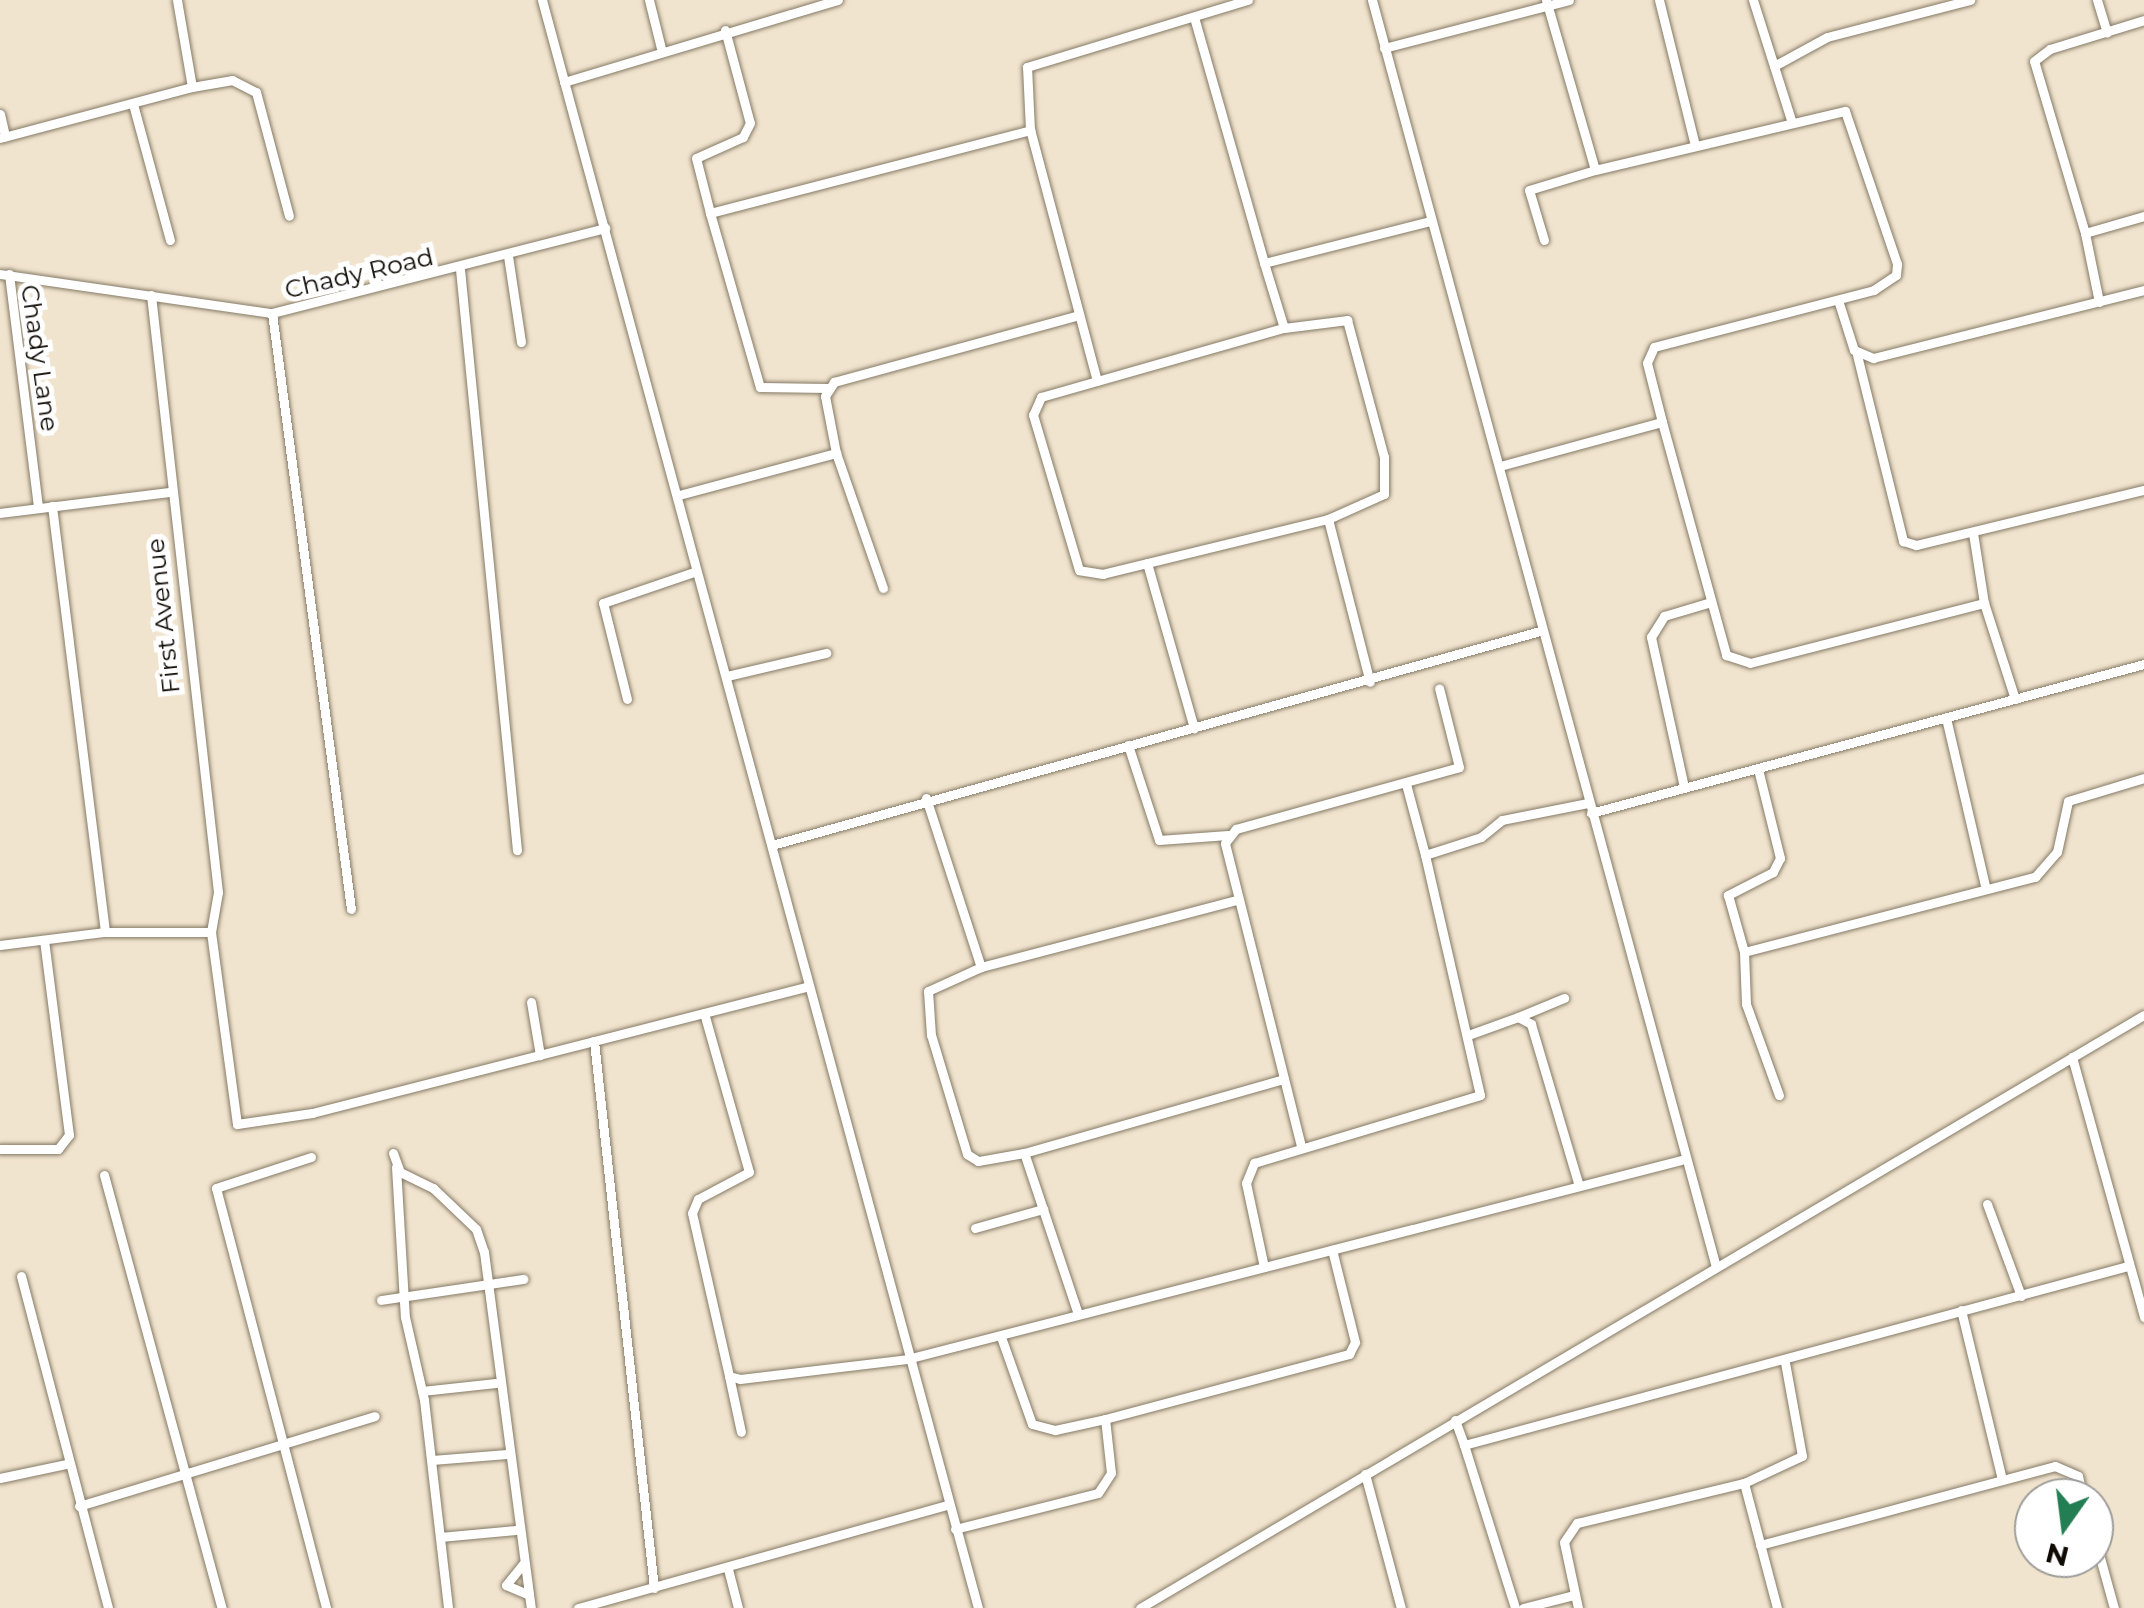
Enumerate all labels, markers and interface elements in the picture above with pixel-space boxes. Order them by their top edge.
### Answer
street label: Chady Road [282,241,436,305]
street label: Chady Lane [15,283,65,433]
street label: First Avenue [140,537,186,695]
north arrow [2014,1478,2114,1578]
text: N [2042,1536,2072,1574]

